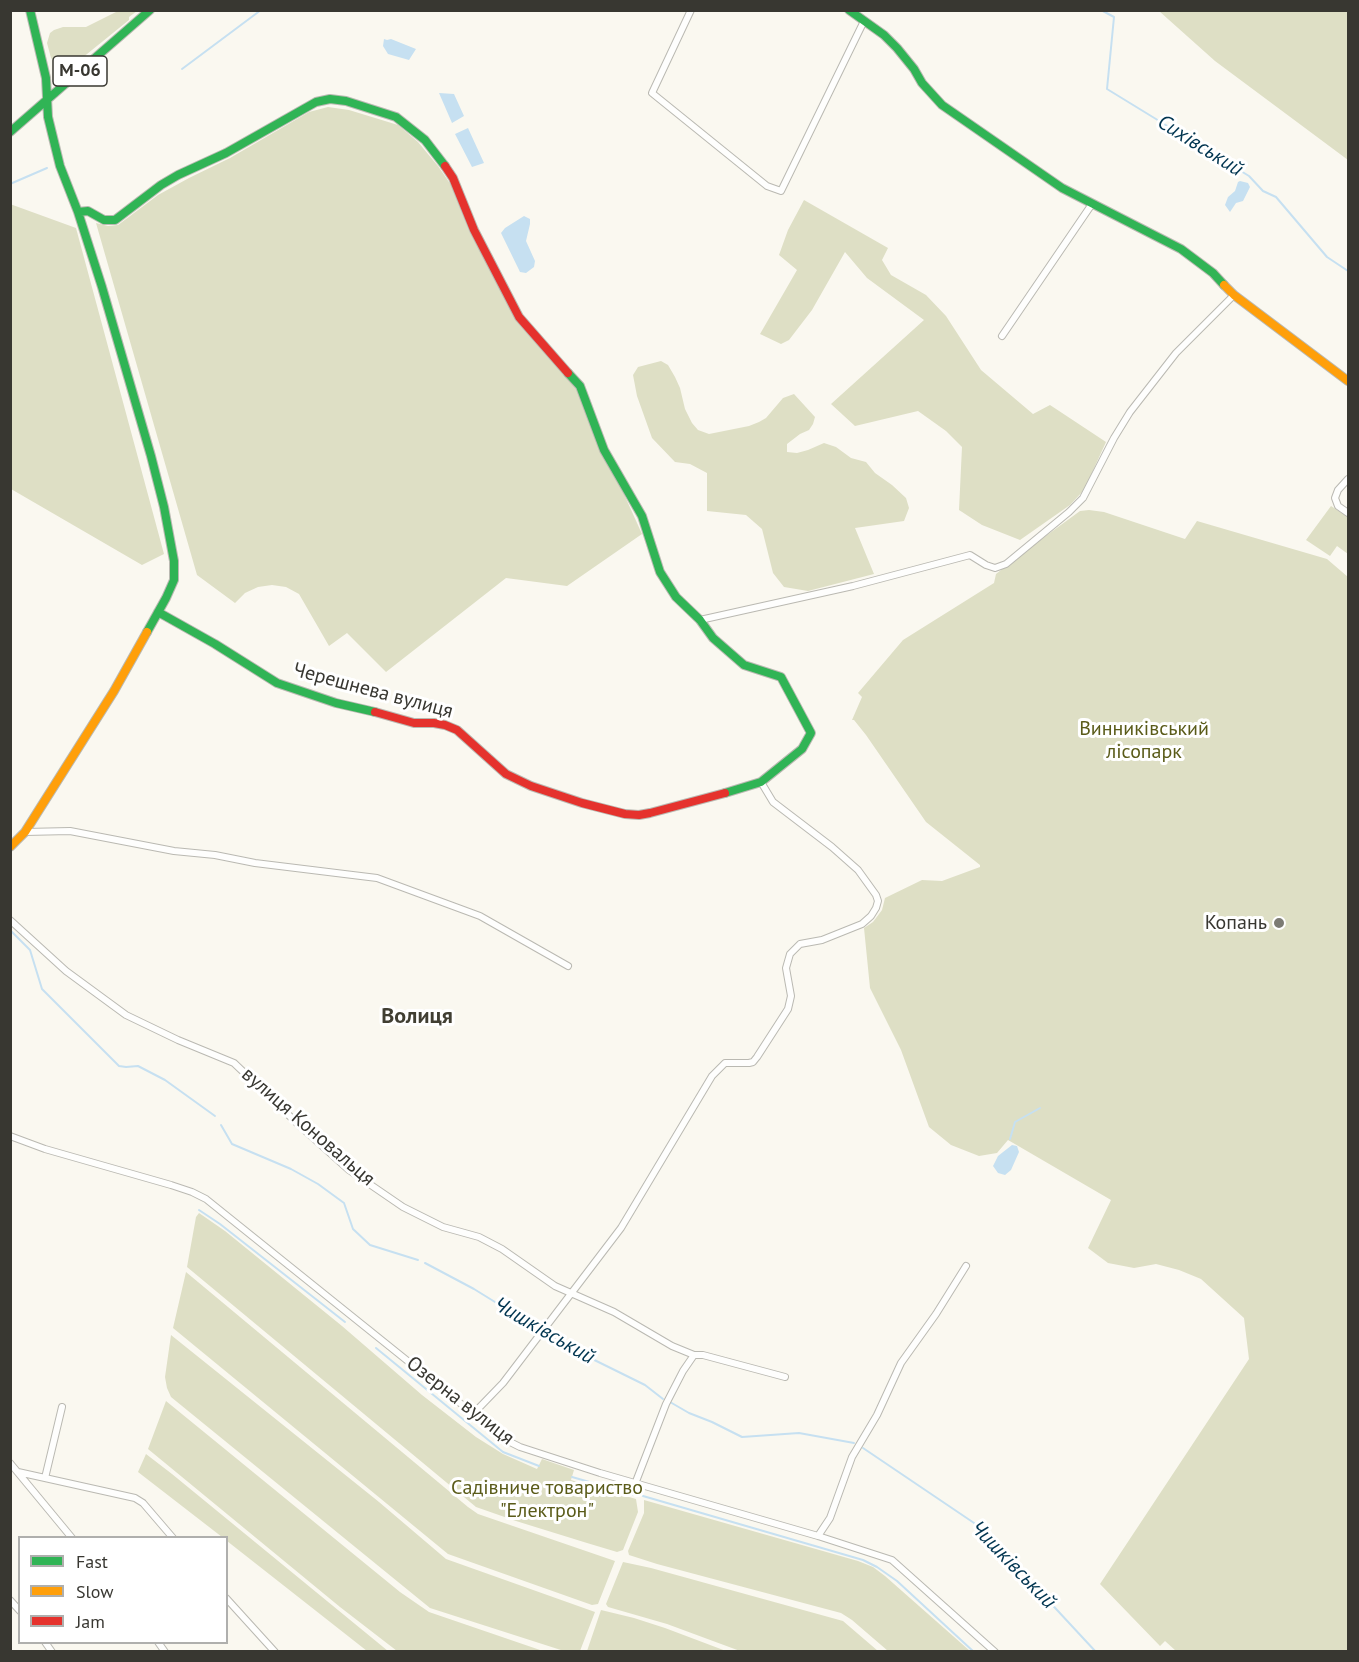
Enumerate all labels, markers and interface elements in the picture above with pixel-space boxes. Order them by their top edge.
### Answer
road number: М-06 [53,56,107,86]
water label: Сихівський [1153,110,1247,182]
street label: Черешнева вулиця [290,658,456,724]
park label: Винниківський лісопарк [1079,717,1209,764]
place label: Копань [1205,911,1267,935]
marker: Копань [1272,916,1286,930]
district label: Волиця [381,1004,453,1030]
street label: вулиця Коновальця [236,1063,380,1191]
water label: Чишківський [489,1292,599,1370]
street label: Озерна вулиця [401,1352,519,1450]
park label: Садівниче товариство "Електрон" [451,1476,643,1523]
water label: Чишківський [965,1516,1061,1614]
legend [18,1536,228,1644]
text: Fast [76,1550,108,1573]
text: Slow [76,1580,114,1603]
text: Jam [76,1610,105,1633]

